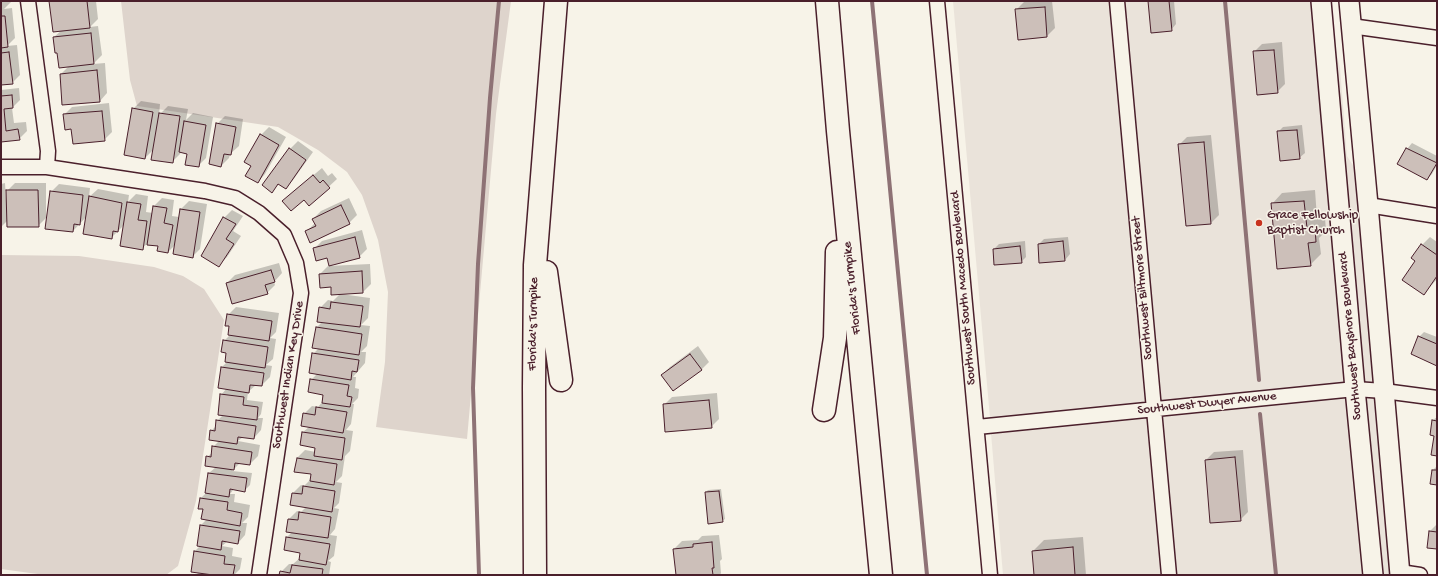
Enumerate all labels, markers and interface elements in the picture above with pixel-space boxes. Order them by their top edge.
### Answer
street label: Southwest South Macedo Boulevard [948,190,980,386]
place label: Grace Fellowship Baptist Church [1267,208,1358,239]
street label: Southwest Biltmore Street [1129,216,1157,360]
marker: Grace Fellowship Baptist Church [1254,218,1264,228]
street label: Florida's Turnpike [840,241,866,335]
street label: Southwest Bayshore Boulevard [1336,251,1366,421]
street label: Florida's Turnpike [525,277,543,371]
street label: Southwest Indian Key Drive [270,300,308,450]
street label: Southwest Dwyer Avenue [1137,389,1277,419]

